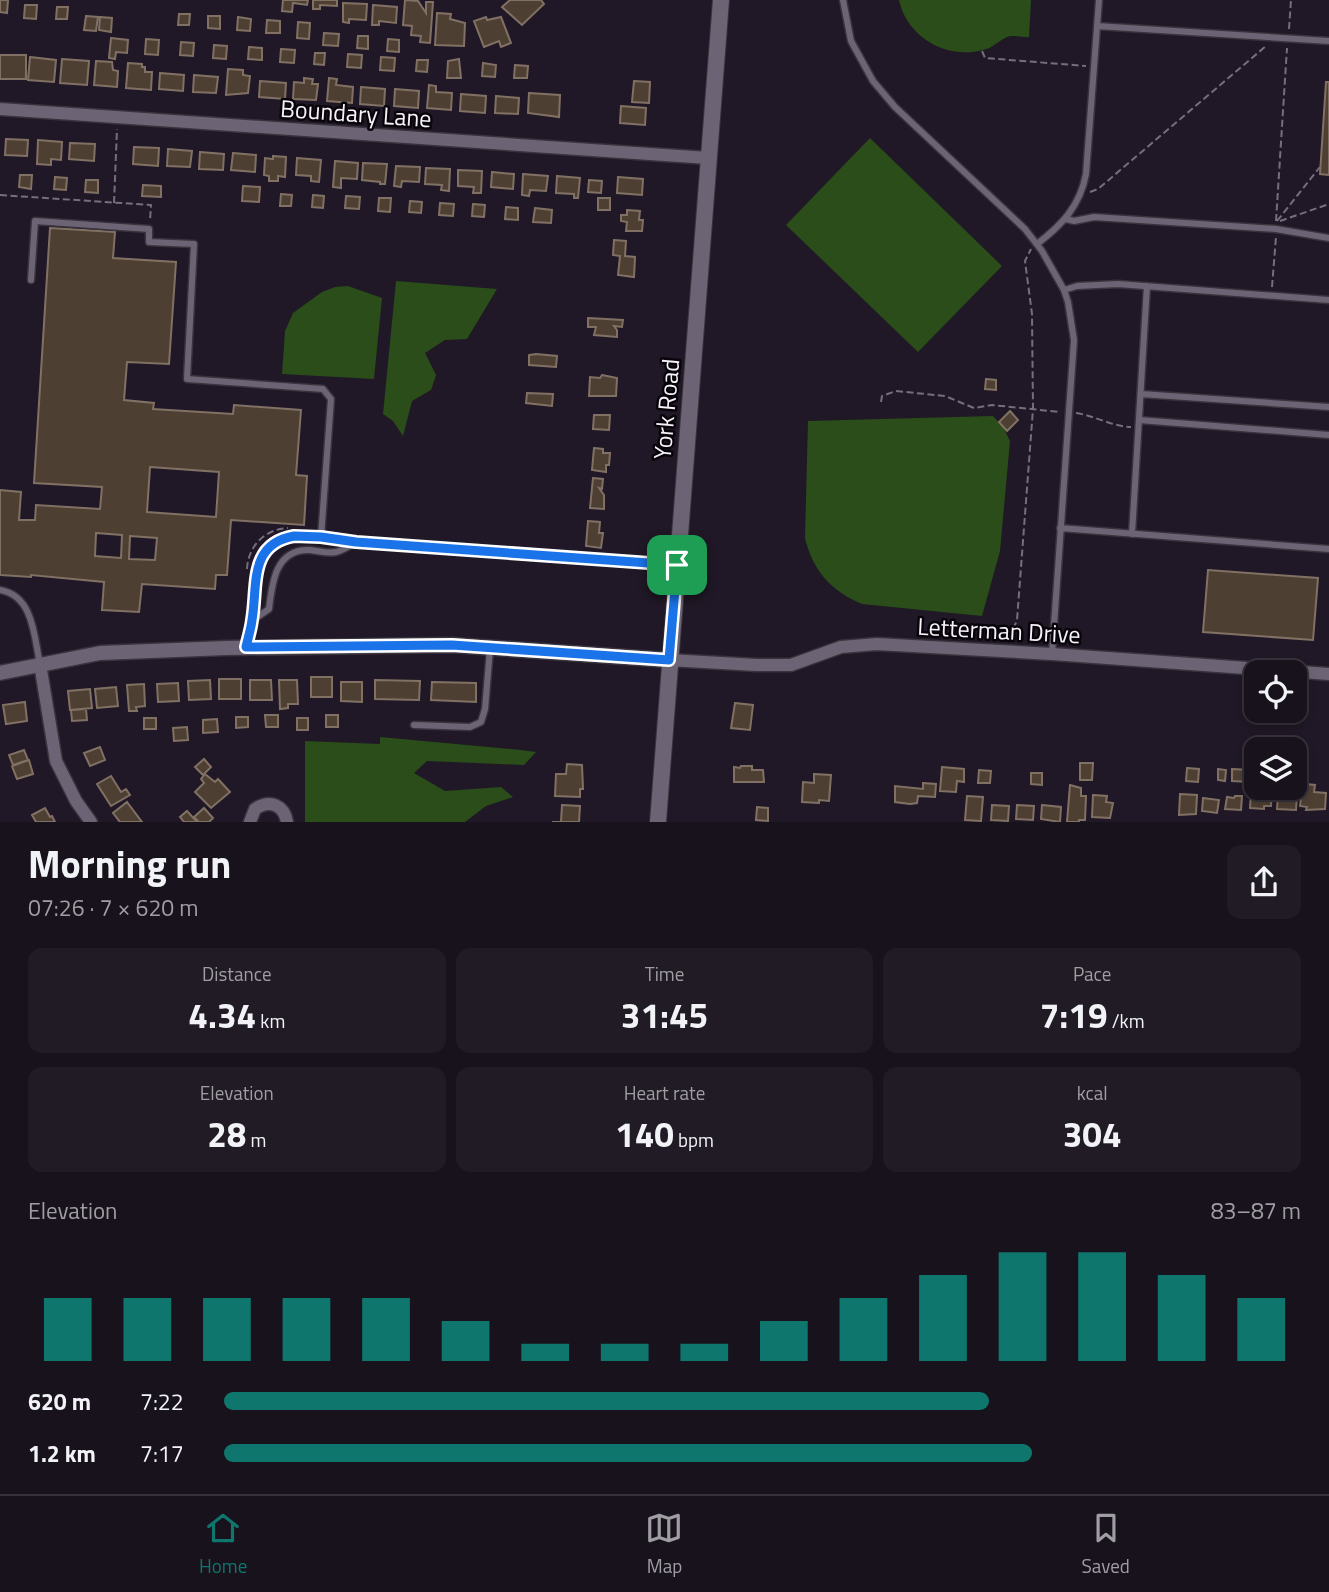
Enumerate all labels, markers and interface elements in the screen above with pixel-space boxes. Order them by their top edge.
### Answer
street label: Boundary Lane [279,90,433,136]
street label: York Road [644,357,688,461]
pin [647,535,707,595]
icon: arrive [658,546,696,584]
street label: Letterman Drive [916,608,1082,652]
map controls [1244,660,1307,800]
button: locate [1244,660,1307,723]
button: layers [1244,737,1307,800]
text: Morning run [28,835,231,893]
button: share [1227,845,1301,919]
text: 07:26 · 7 × 620 m [28,890,198,925]
text: Distance [202,959,272,988]
text: Time [645,959,684,988]
text: Pace [1073,959,1111,988]
text: 4.34 [188,988,256,1042]
text: 31:45 [621,988,708,1042]
text: 7:19 [1040,988,1108,1042]
text: km [256,1006,285,1035]
text: /km [1108,1006,1145,1035]
text: Elevation [200,1078,274,1107]
text: Heart rate [624,1078,705,1107]
text: kcal [1077,1078,1108,1107]
text: 28 [207,1107,246,1161]
text: 140 [615,1107,674,1161]
text: 304 [1063,1107,1122,1161]
text: m [246,1125,266,1154]
text: bpm [674,1125,714,1154]
text: Elevation [28,1193,117,1228]
text: 83–87 m [1211,1193,1301,1228]
text: 620 m [28,1384,91,1419]
text: 7:22 [140,1384,184,1419]
text: 1.2 km [28,1436,96,1471]
text: 7:17 [140,1436,184,1471]
tab: Home [199,1509,247,1580]
tab: Map [645,1509,683,1580]
tab: Saved [1082,1509,1130,1580]

